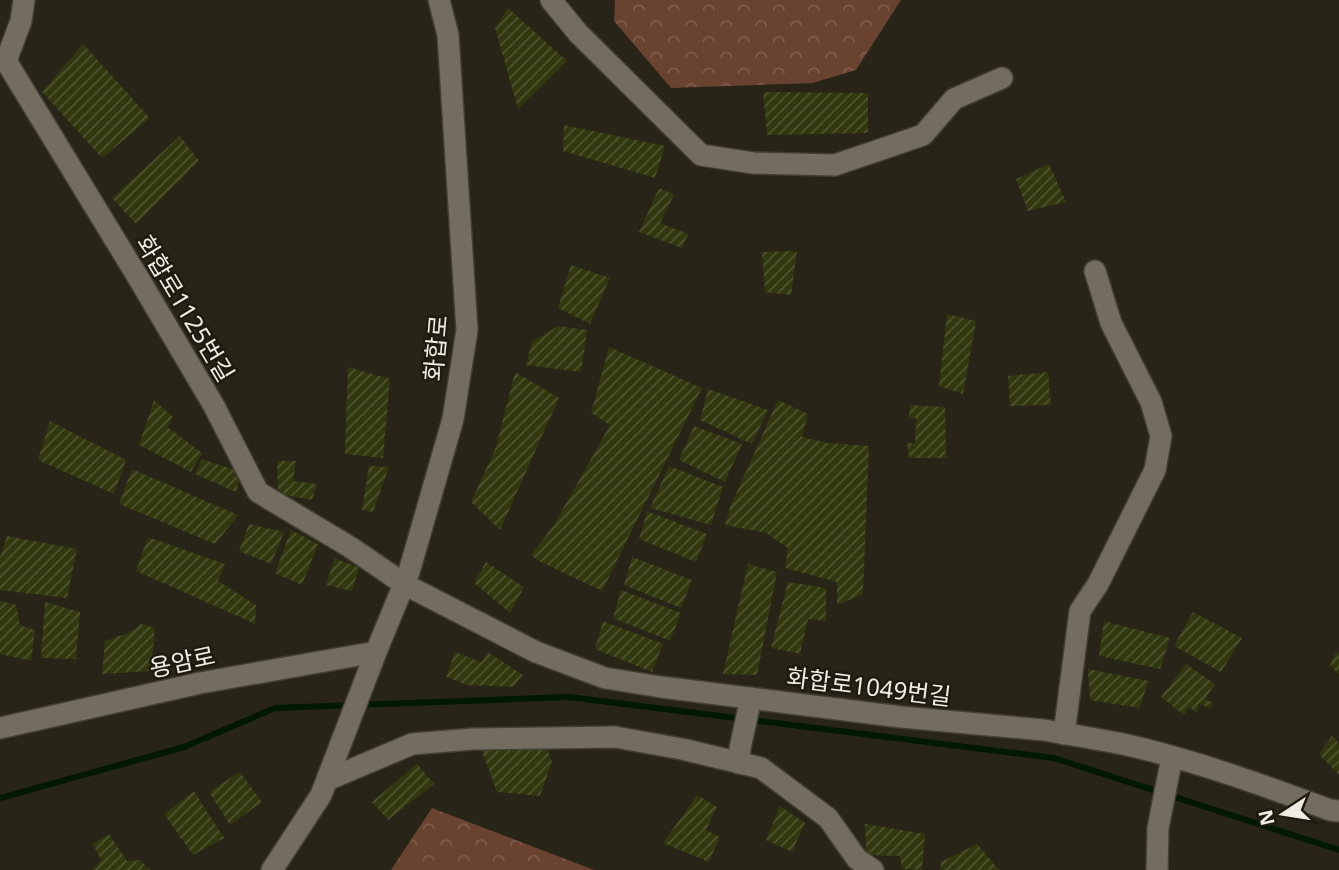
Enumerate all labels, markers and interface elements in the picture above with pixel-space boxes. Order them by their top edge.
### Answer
street label: 화합로1125번길 [129,229,243,387]
street label: 화합로 [416,314,454,382]
street label: 용암로 [146,638,218,684]
street label: 화합로1049번길 [785,660,953,712]
north arrow [1248,779,1318,849]
text: N [1252,807,1281,828]

